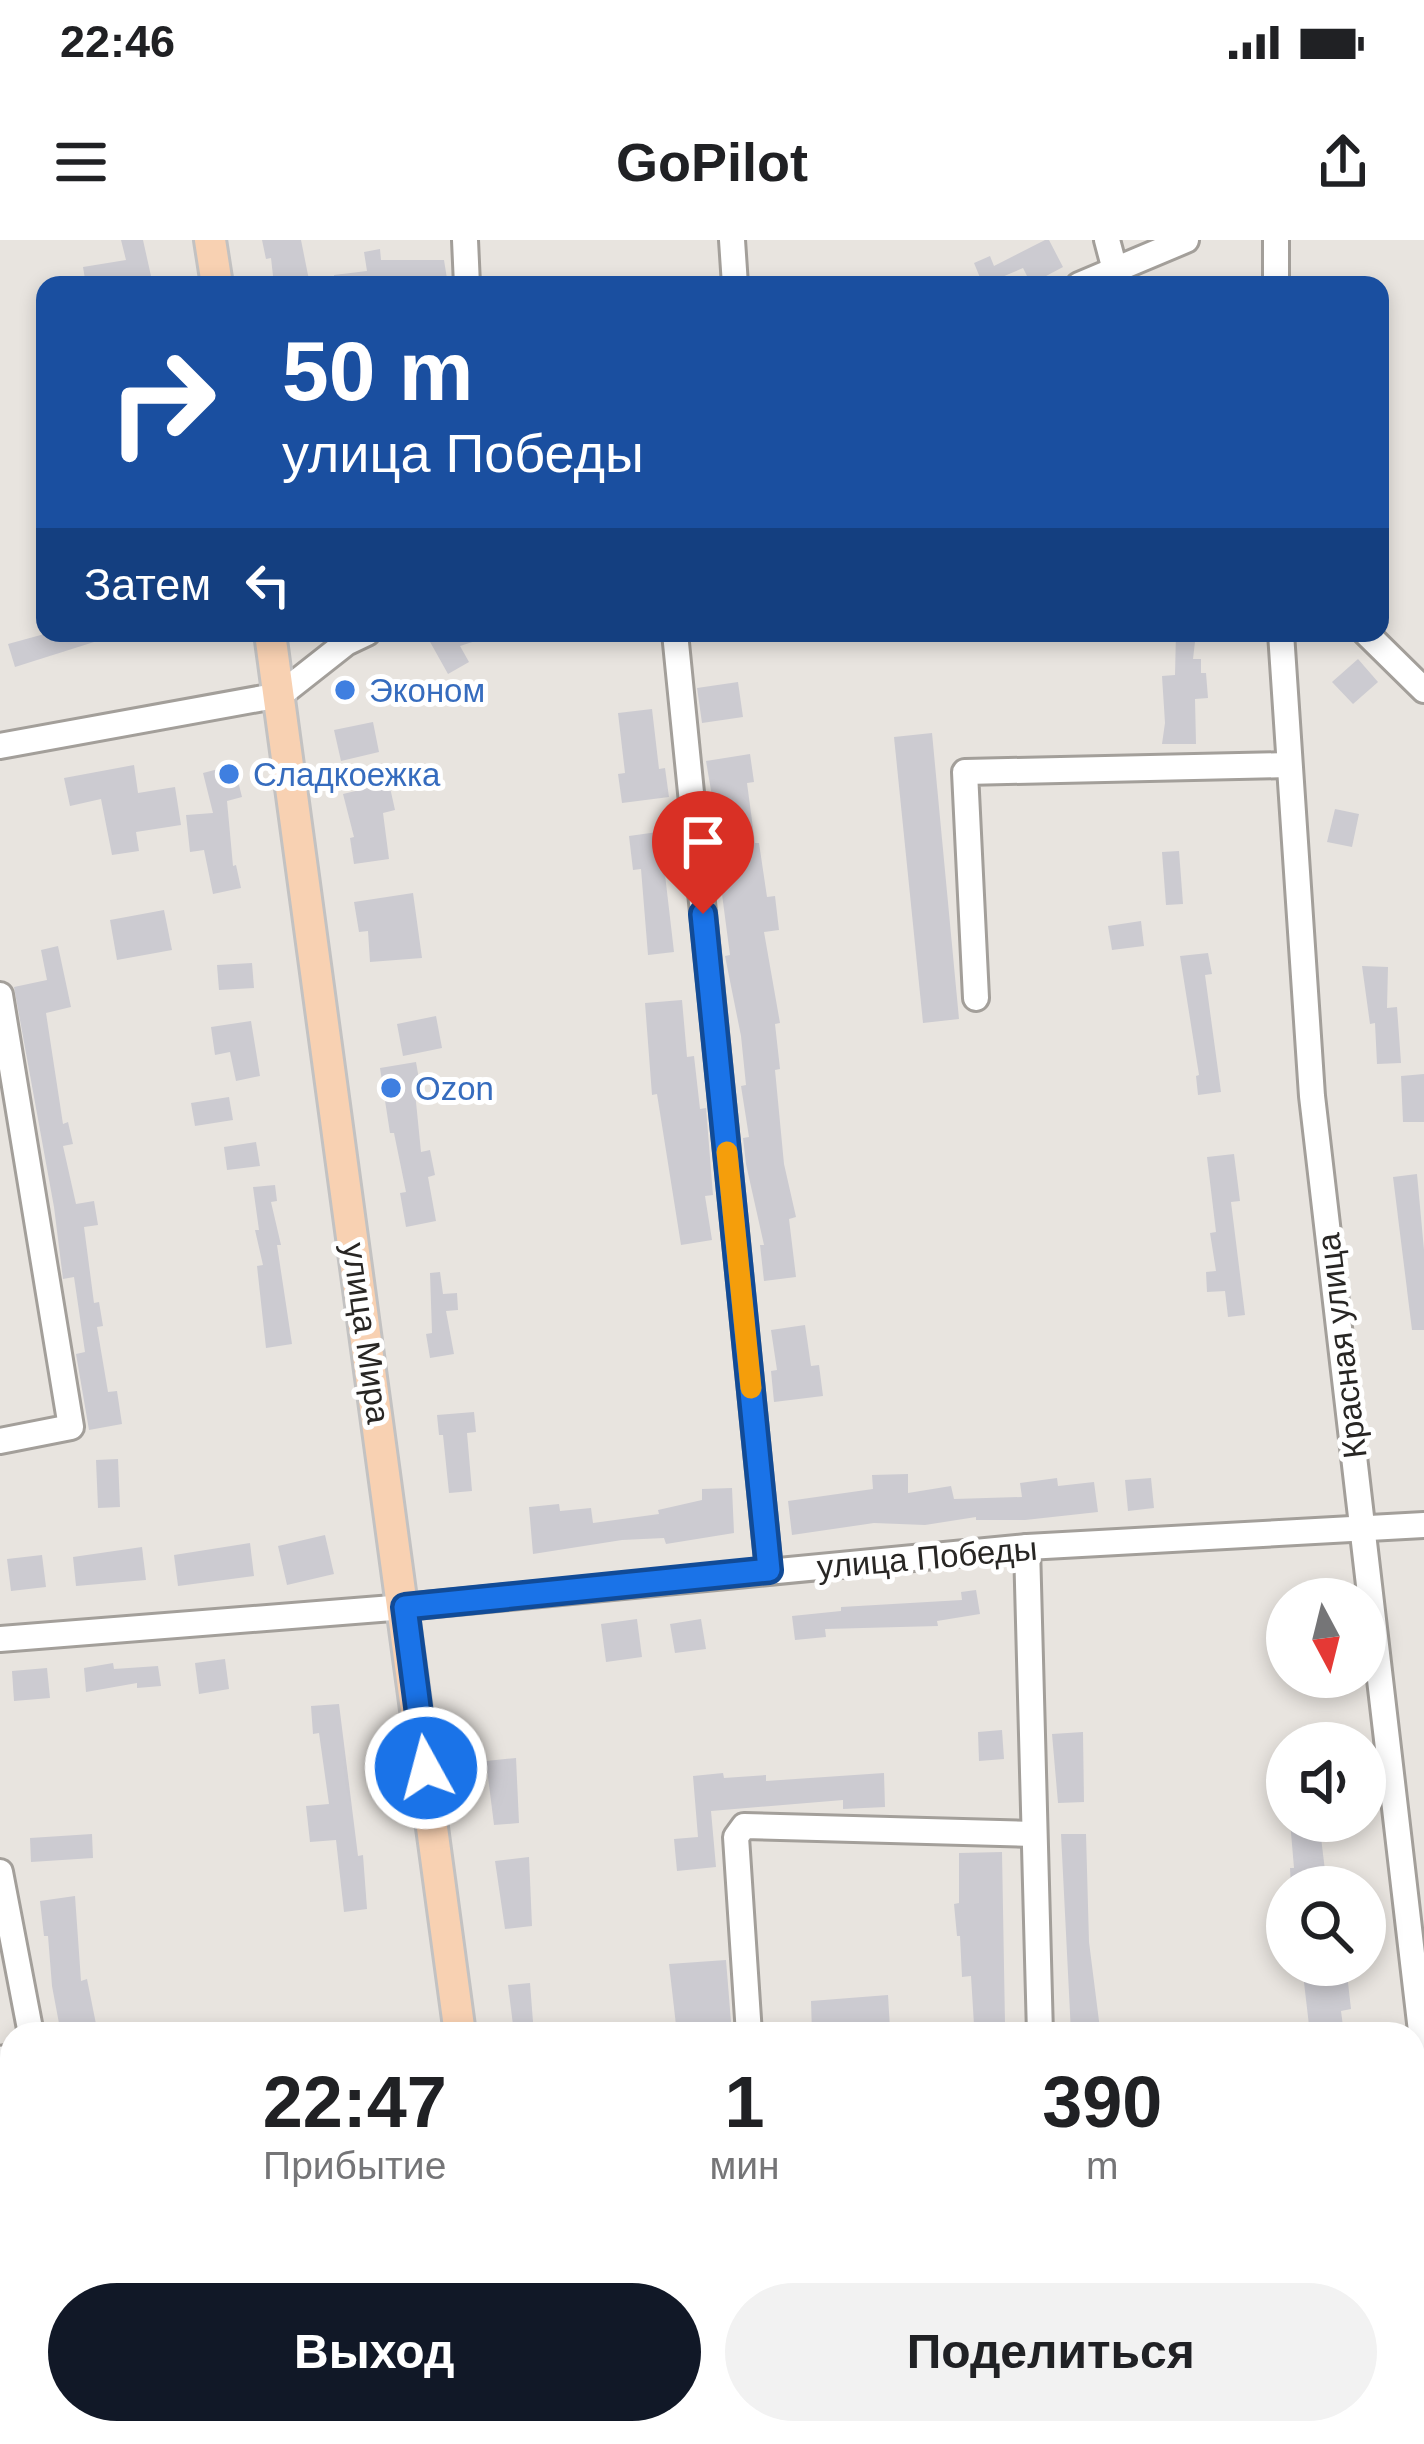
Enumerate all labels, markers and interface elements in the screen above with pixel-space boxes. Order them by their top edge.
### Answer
text: 22:46 [60,16,175,67]
icon: menu [48,129,114,195]
icon: share [1310,129,1376,195]
text: GoPilot [616,132,808,192]
icon: right [84,324,240,480]
text: 50 m [282,324,473,418]
text: улица Победы [282,423,644,483]
icon: left [235,552,301,618]
text: Затем [84,559,211,610]
place label: Эконом [369,672,485,709]
marker: Эконом [332,677,358,703]
place label: Сладкоежка [253,756,441,793]
marker: Сладкоежка [216,761,242,787]
pin [652,791,754,914]
icon: arrive [670,809,736,875]
place label: Ozon [415,1070,494,1107]
marker: Ozon [378,1075,404,1101]
street label: Красная улица [1309,1231,1374,1461]
street label: улица Мира [335,1240,398,1427]
street label: улица Победы [815,1529,1039,1586]
north arrow [1266,1578,1386,1698]
map controls [1266,1578,1386,1986]
position arrow [363,1705,489,1831]
button: sound [1266,1722,1386,1842]
button: search [1266,1866,1386,1986]
text: 22:47 [263,2062,447,2142]
text: 1 [724,2062,765,2142]
text: 390 [1042,2062,1162,2142]
text: Прибытие [263,2144,446,2187]
text: мин [709,2144,780,2187]
text: m [1086,2144,1119,2187]
button: Выход [48,2283,701,2421]
button: Поделиться [725,2283,1377,2421]

